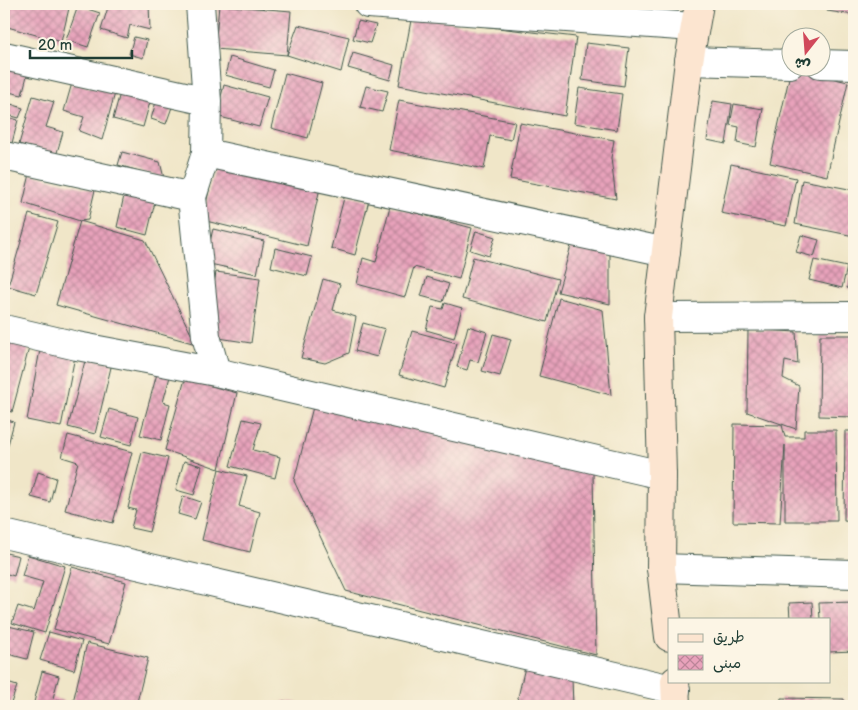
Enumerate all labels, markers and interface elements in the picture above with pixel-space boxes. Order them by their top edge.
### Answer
scale bar [30,28,132,60]
north arrow [780,28,830,78]
text: 20 m [38,36,72,55]
text: ش [792,54,812,74]
legend [668,618,830,682]
text: طريق [713,628,745,647]
text: مبنى [713,654,741,673]

